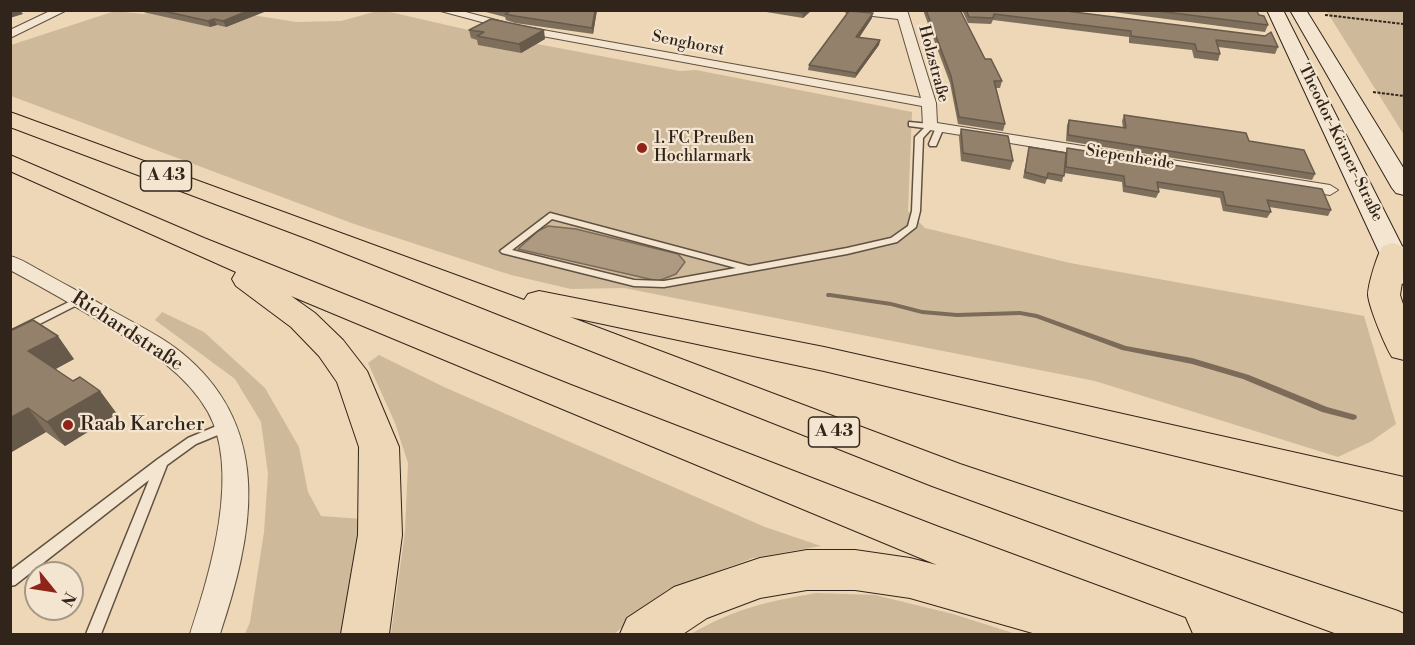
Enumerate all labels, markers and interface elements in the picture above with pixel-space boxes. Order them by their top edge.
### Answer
street label: Holzstraße [914,23,952,105]
street label: Senghorst [650,28,726,60]
street label: Theodor-Körner-Straße [1293,61,1387,225]
place label: 1. FC Preußen Hochlarmark [654,129,754,167]
marker: 1. FC Preußen Hochlarmark [635,141,649,155]
street label: Siepenheide [1084,142,1176,174]
road number: A 43 [140,161,192,191]
street label: Richardstraße [67,287,187,377]
place label: Raab Karcher [80,413,205,437]
road number: A 43 [808,417,860,447]
marker: Raab Karcher [61,418,75,432]
north arrow [24,561,84,621]
text: N [56,589,80,609]

